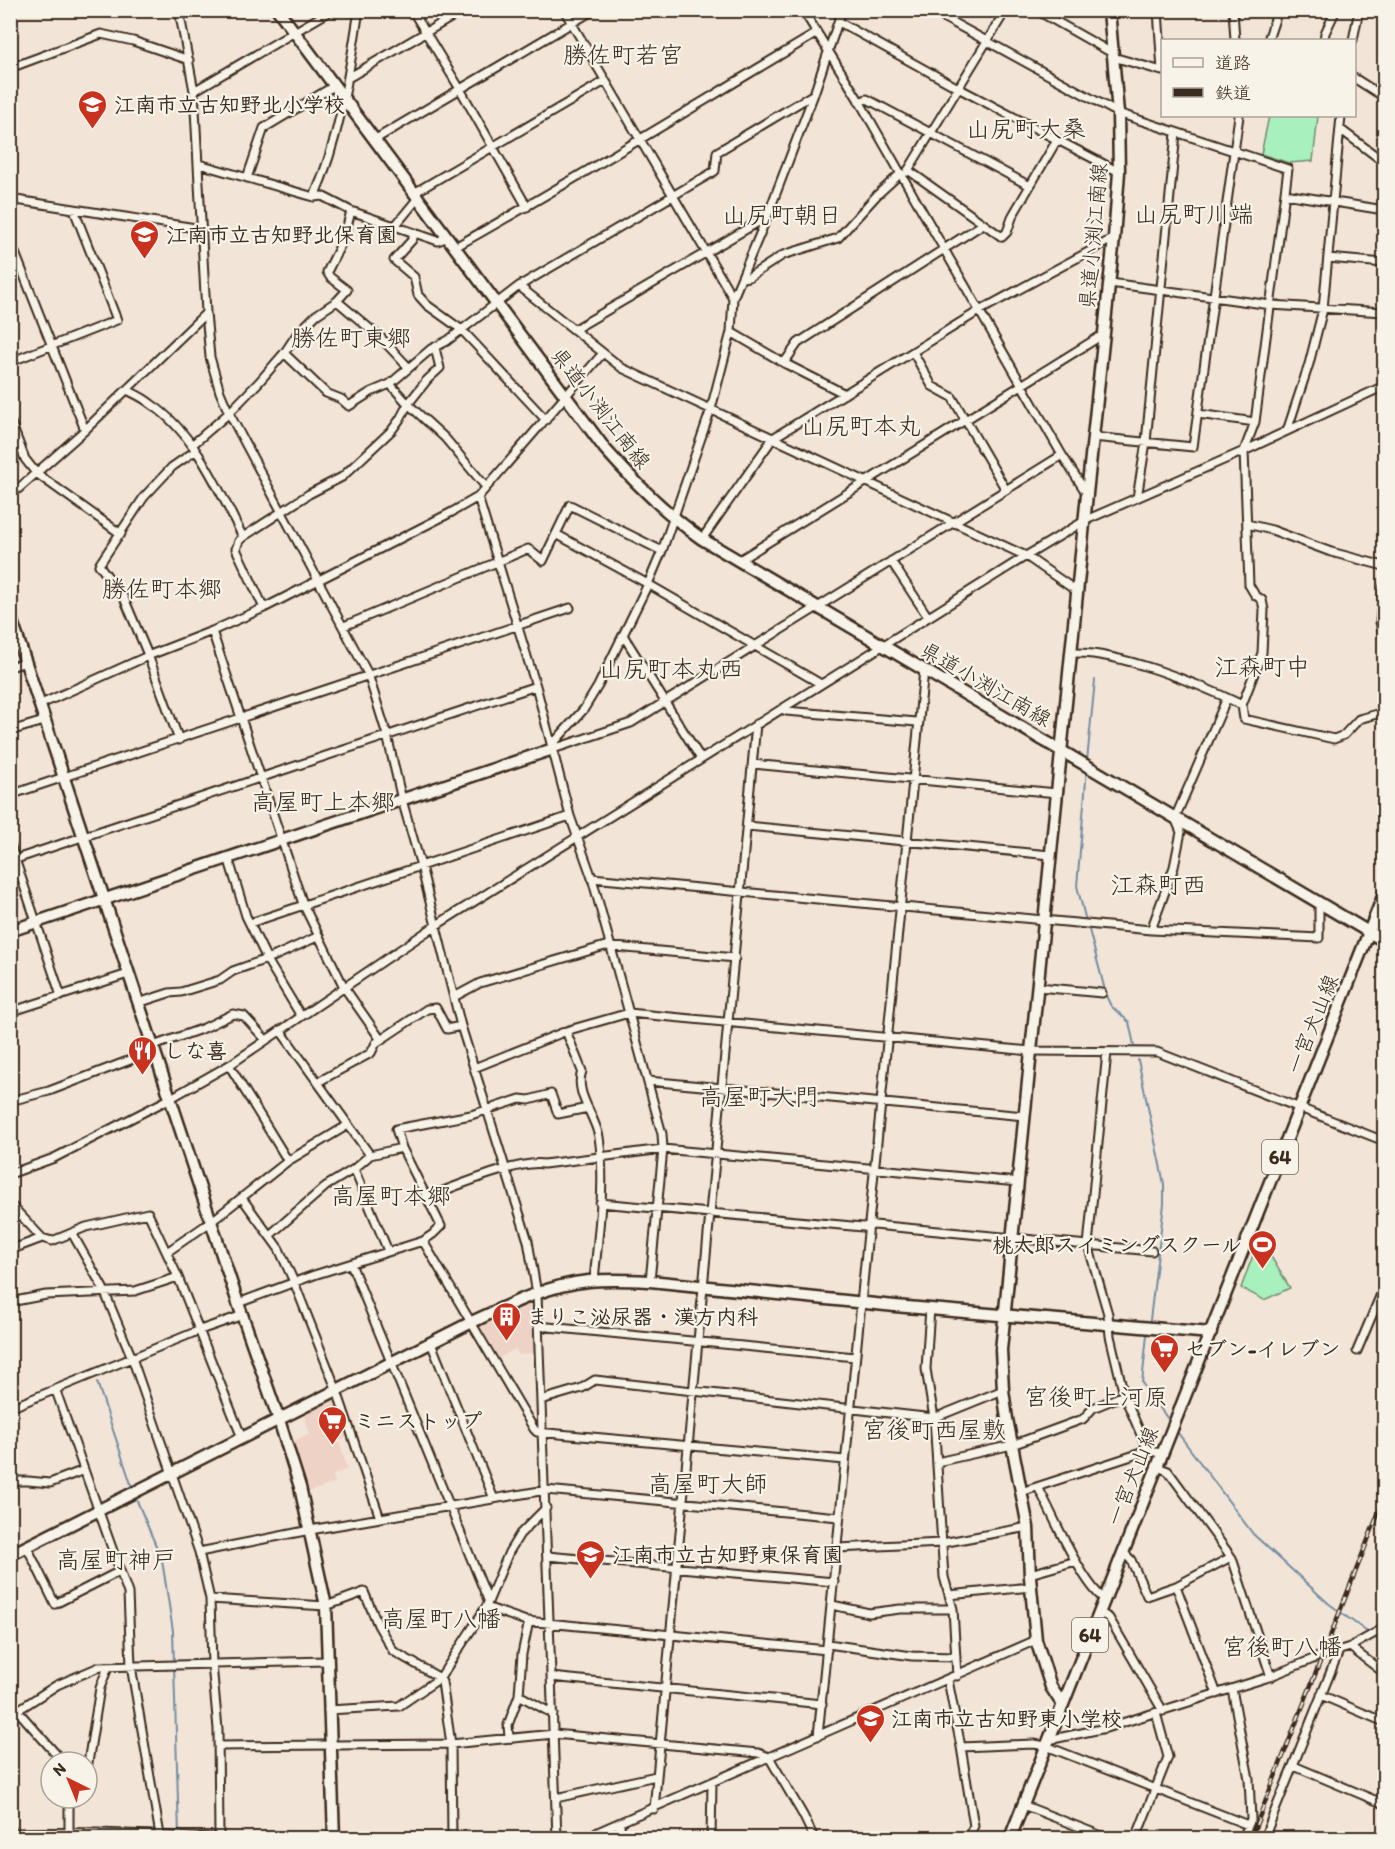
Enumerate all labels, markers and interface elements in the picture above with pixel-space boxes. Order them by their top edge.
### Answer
legend [1161,39,1356,117]
district label: 勝佐町若宮 [563,40,683,69]
text: 道路 [1215,52,1251,74]
text: 鉄道 [1215,82,1251,104]
school or university icon: 江南市立古知野北小学校 [77,88,109,130]
place label: 江南市立古知野北小学校 [114,92,345,117]
district label: 山尻町大桑 [966,114,1086,143]
street label: 県道小渕江南線 [1074,162,1112,310]
district label: 山尻町川端 [1134,199,1254,228]
district label: 山尻町朝日 [722,200,842,229]
school or university icon: 江南市立古知野北保育園 [129,218,161,260]
place label: 江南市立古知野北保育園 [166,222,397,247]
district label: 勝佐町東郷 [291,323,411,352]
street label: 県道小渕江南線 [546,342,656,474]
district label: 山尻町本丸 [801,411,921,440]
district label: 勝佐町本郷 [102,574,222,603]
street label: 県道小渕江南線 [916,636,1056,732]
district label: 江森町中 [1214,652,1310,681]
district label: 山尻町本丸西 [599,654,743,683]
district label: 高屋町上本郷 [251,787,395,816]
district label: 江森町西 [1110,870,1206,899]
street label: 一宮犬山線 [1281,971,1343,1077]
restaurant icon: しな喜 [127,1034,159,1076]
place label: しな喜 [164,1038,227,1063]
district label: 高屋町大門 [699,1082,819,1111]
road number: 64 [1262,1140,1298,1174]
district label: 高屋町本郷 [331,1181,451,1210]
sports icon: 桃太郎スイミングスクール [1247,1228,1279,1270]
place label: 桃太郎スイミングスクール [992,1232,1242,1257]
building icon: まりこ泌尿器・漢方内科 [490,1300,522,1342]
place label: まりこ泌尿器・漢方内科 [527,1304,758,1329]
supermarket icon: セブン-イレブン [1148,1332,1180,1374]
place label: セブン-イレブン [1185,1336,1340,1361]
district label: 宮後町上河原 [1024,1382,1168,1411]
supermarket icon: ミニストップ [317,1404,349,1446]
place label: ミニストップ [354,1408,482,1433]
district label: 宮後町西屋敷 [862,1415,1006,1444]
street label: 一宮犬山線 [1101,1423,1163,1529]
district label: 高屋町大師 [648,1469,768,1498]
school or university icon: 江南市立古知野東保育園 [575,1538,607,1580]
place label: 江南市立古知野東保育園 [612,1542,843,1567]
district label: 高屋町神戸 [56,1545,176,1574]
district label: 高屋町八幡 [381,1604,501,1633]
road number: 64 [1072,1618,1108,1652]
district label: 宮後町八幡 [1222,1632,1342,1661]
school or university icon: 江南市立古知野東小学校 [854,1702,886,1744]
place label: 江南市立古知野東小学校 [891,1706,1122,1731]
north arrow [39,1750,99,1810]
text: N [49,1759,70,1780]

